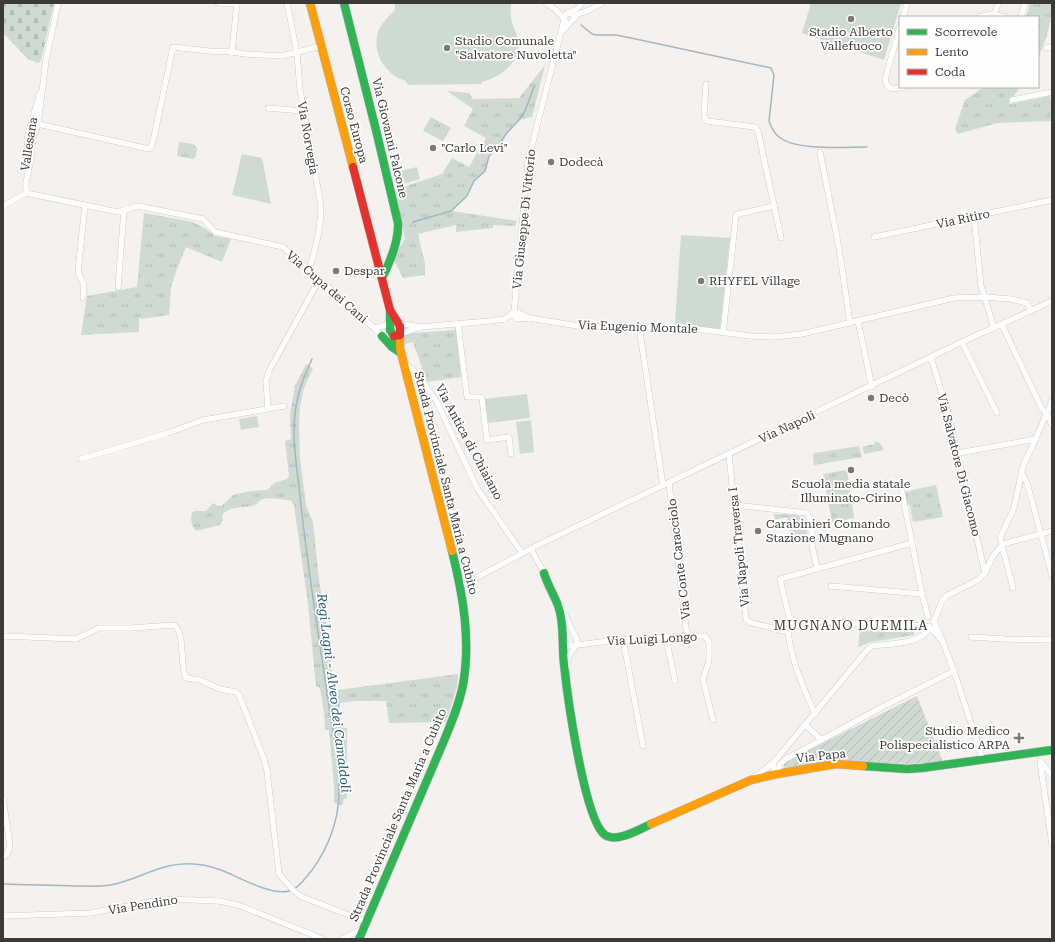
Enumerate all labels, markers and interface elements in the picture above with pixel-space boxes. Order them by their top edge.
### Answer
marker: Stadio Alberto Vallefuoco [846,14,856,24]
legend [899,16,1039,88]
place label: Stadio Alberto Vallefuoco [809,25,893,53]
text: Scorrevole [935,25,998,39]
place label: Stadio Comunale "Salvatore Nuvoletta" [455,34,577,62]
marker: Stadio Comunale "Salvatore Nuvoletta" [442,43,452,53]
text: Lento [935,45,969,59]
text: Coda [935,65,966,79]
street label: Via Giovanni Falcone [369,77,411,200]
street label: Corso Europa [337,85,371,165]
street label: Via Norvegia [295,100,321,176]
street label: Vallesana [18,116,40,172]
place label: "Carlo Levi" [441,141,508,155]
marker: "Carlo Levi" [428,143,438,153]
street label: Via Giuseppe Di Vittorio [510,148,538,290]
place label: Dodecà [559,155,604,169]
marker: Dodecà [546,157,556,167]
street label: Via Ritiro [935,206,991,232]
street label: Via Cupa dei Cani [284,248,371,326]
place label: Despar [344,264,385,278]
marker: Despar [331,266,341,276]
place label: RHYFEL Village [709,274,801,288]
marker: RHYFEL Village [696,276,706,286]
street label: Via Eugenio Montale [578,318,698,336]
street label: Strada Provinciale Santa Maria a Cubito [411,370,481,596]
street label: Via Antica di Chiaiano [433,382,505,502]
place label: Decò [879,391,909,405]
street label: Via Salvatore Di Giacomo [934,392,984,538]
marker: Decò [866,393,876,403]
street label: Via Napoli [757,408,817,446]
marker: Scuola media statale Illuminato-Cirino [846,465,856,475]
place label: Scuola media statale Illuminato-Cirino [792,477,911,505]
street label: Via Napoli Traversa I [726,486,752,608]
street label: Via Conte Caracciolo [665,498,693,620]
place label: Carabinieri Comando Stazione Mugnano [766,517,890,545]
marker: Carabinieri Comando Stazione Mugnano [753,526,763,536]
water label: Regi Lagni - Alveo dei Camaldoli [314,591,354,794]
district label: MUGNANO DUEMILA [774,618,928,633]
street label: Via Luigi Longo [606,630,698,648]
street label: Strada Provinciale Santa Maria a Cubito [347,707,449,923]
place label: Studio Medico Polispecialistico ARPA [879,724,1011,752]
marker: Studio Medico Polispecialistico ARPA [1013,732,1025,744]
street label: Via Papa [795,746,847,766]
street label: Via Pendino [107,893,179,917]

